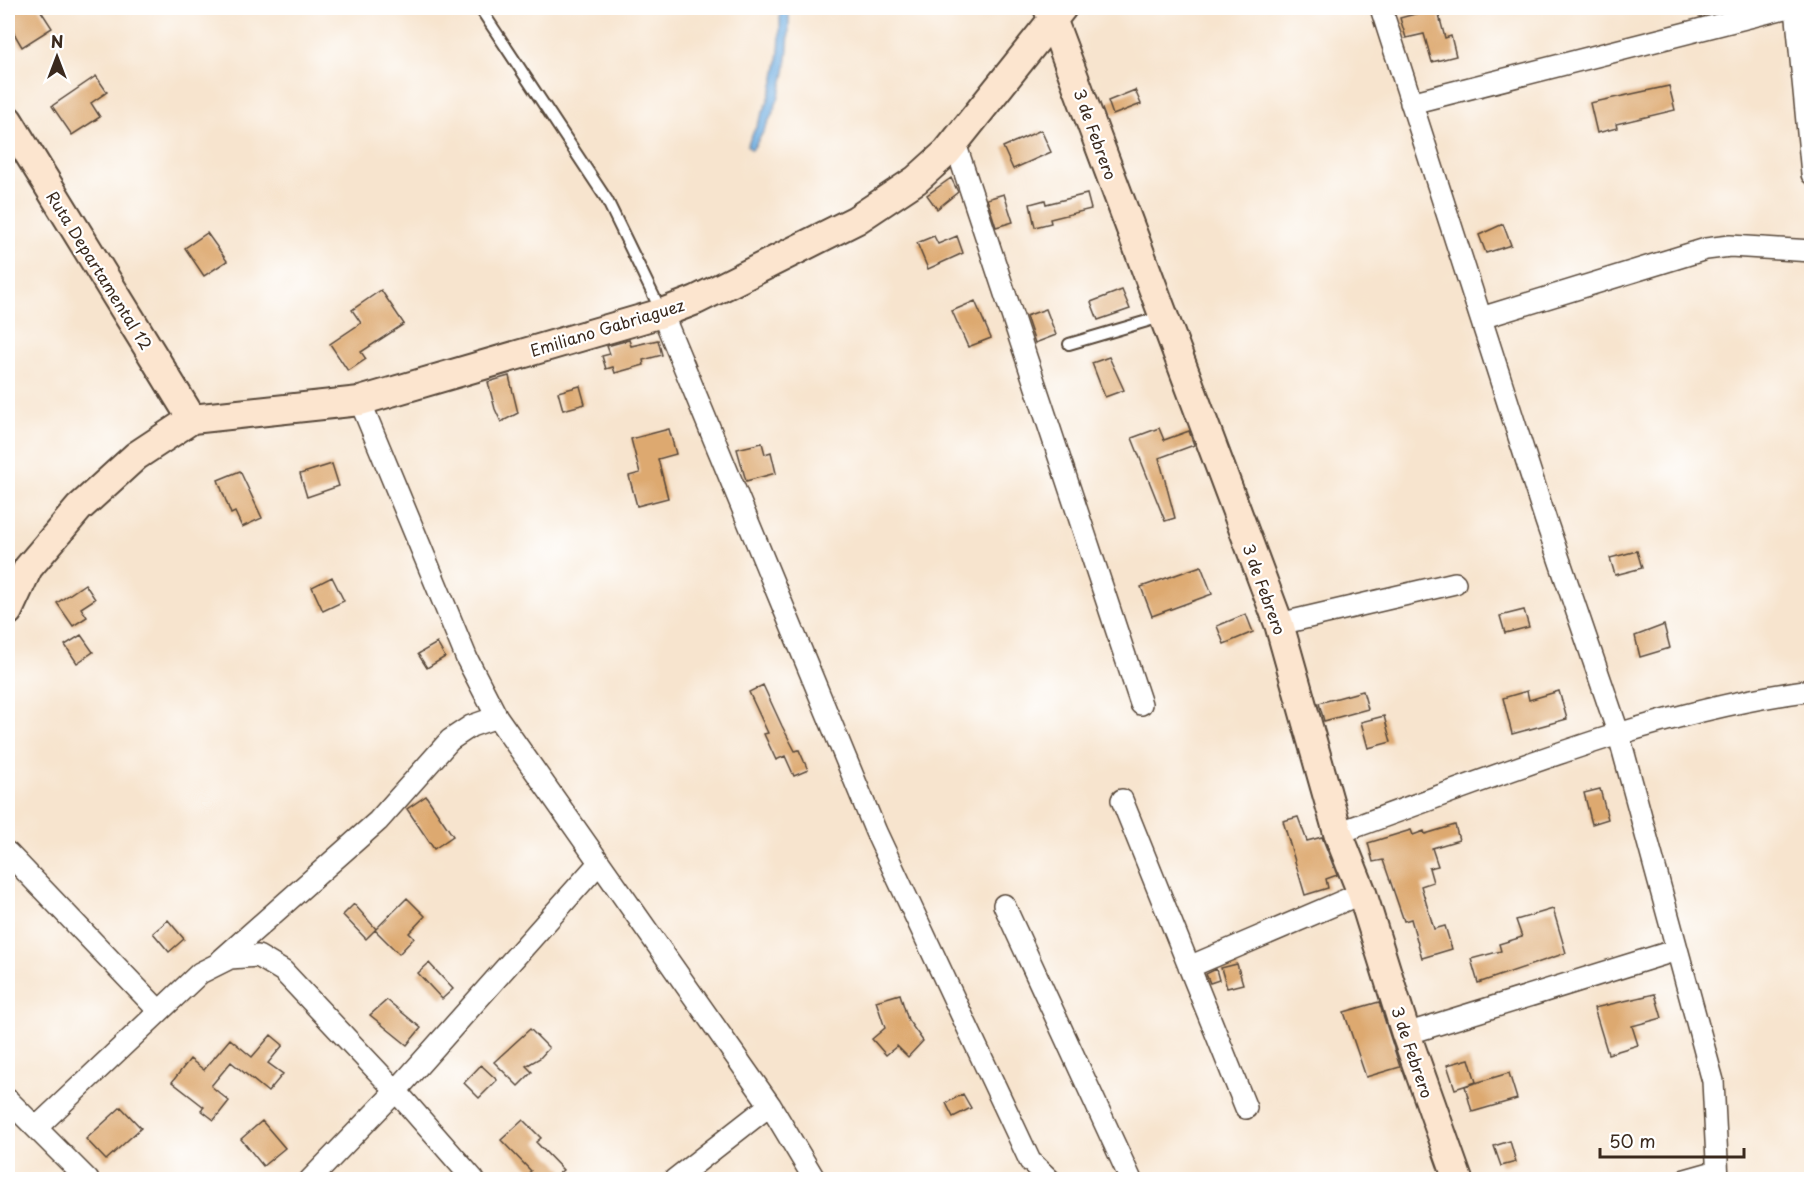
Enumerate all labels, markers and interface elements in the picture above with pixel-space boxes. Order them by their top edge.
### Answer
north arrow [27,27,87,87]
text: N [51,29,63,53]
street label: 3 de Febrero [1068,85,1124,183]
street label: Ruta Departamental 12 [41,186,159,354]
street label: Emiliano Gabriaguez [527,292,687,362]
street label: 3 de Febrero [1237,540,1293,638]
street label: 3 de Febrero [1386,1003,1440,1101]
scale bar [1600,1121,1744,1159]
text: 50 m [1609,1127,1656,1154]

